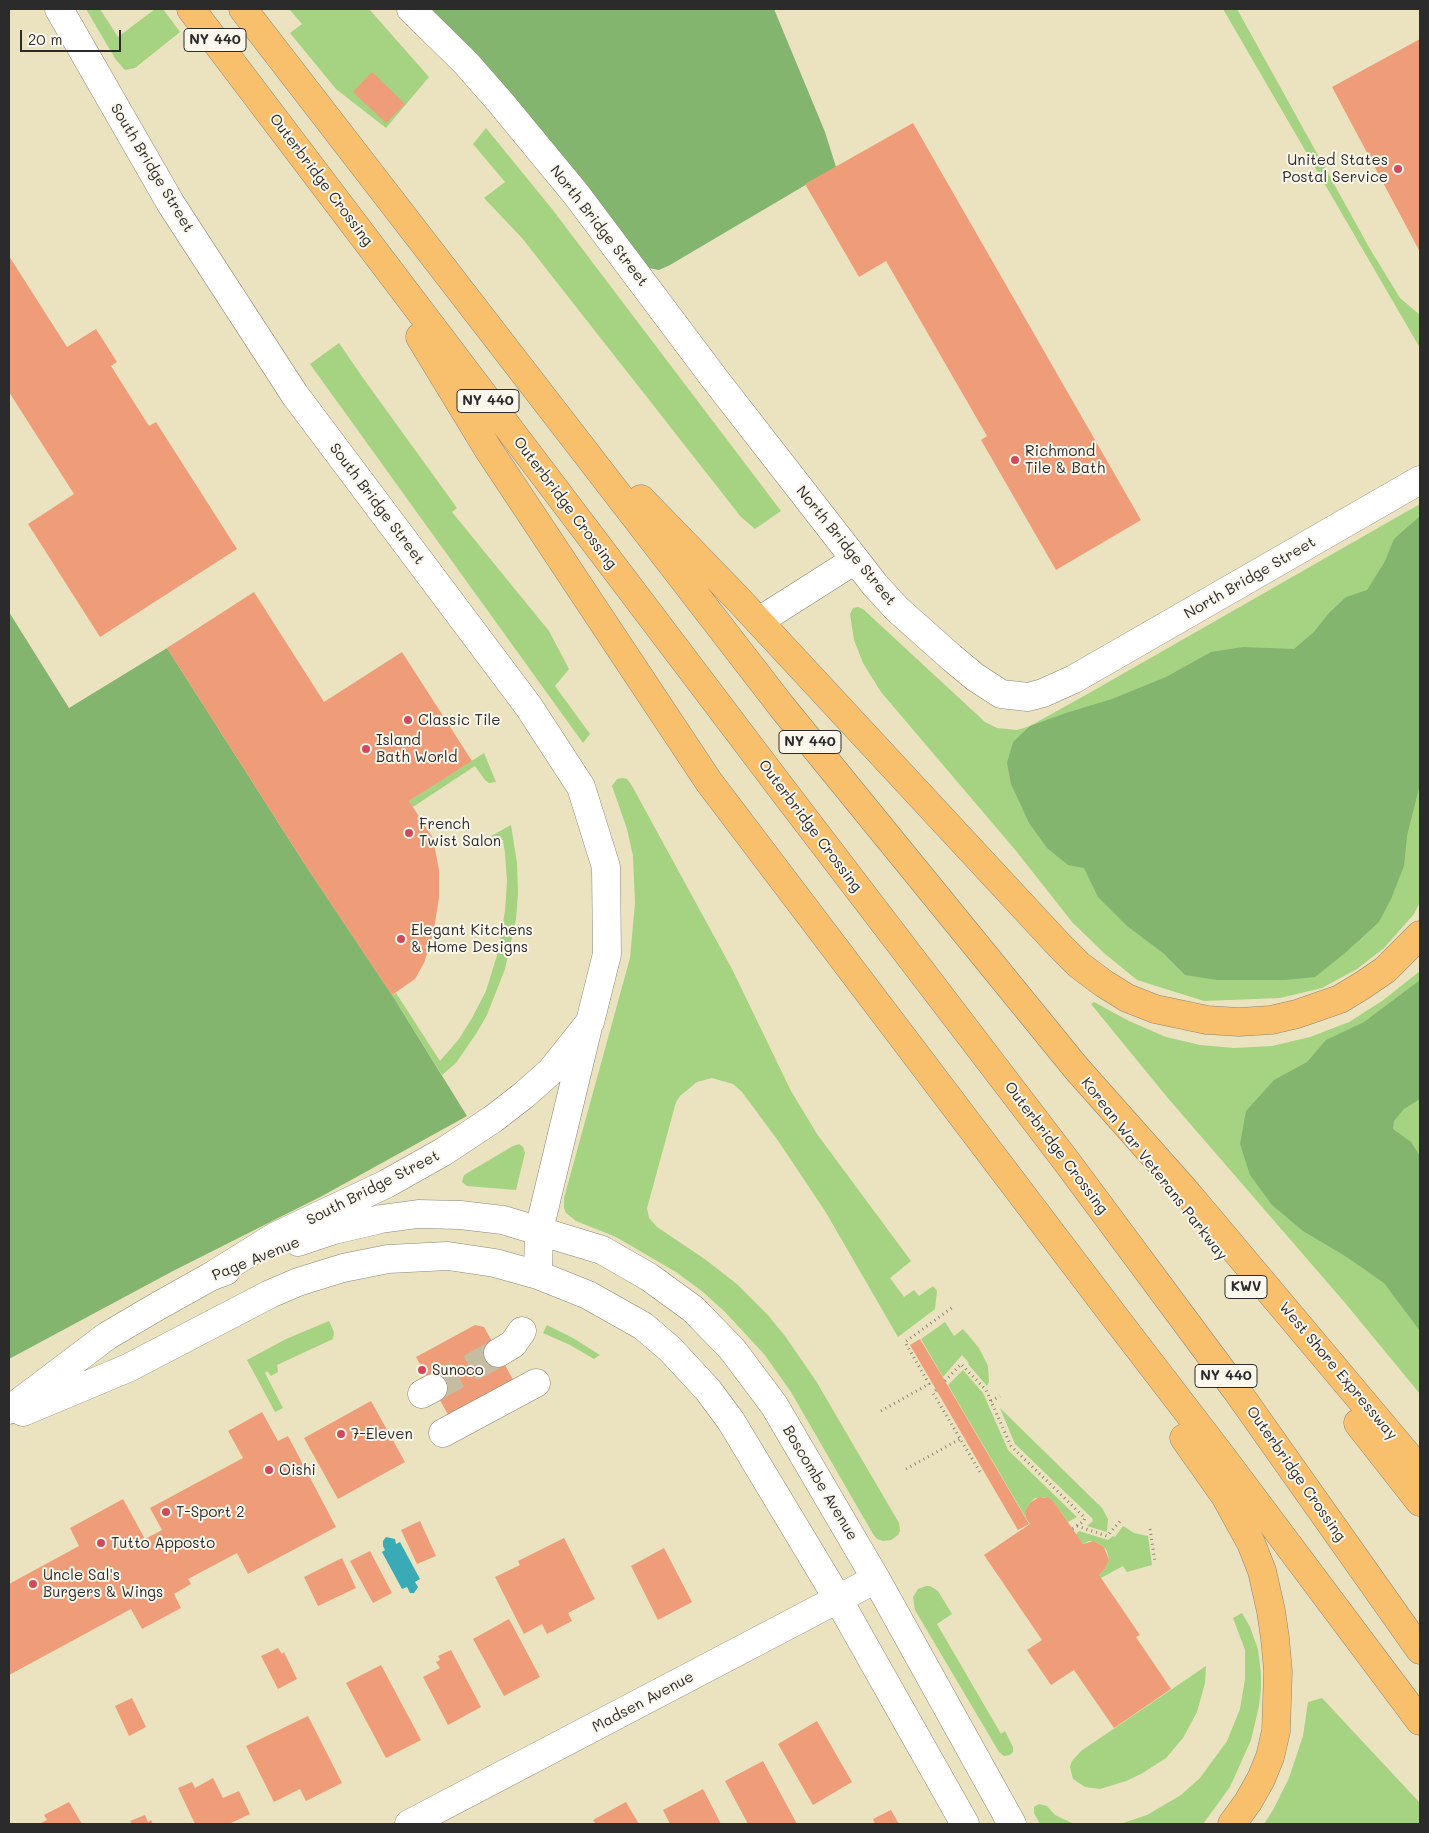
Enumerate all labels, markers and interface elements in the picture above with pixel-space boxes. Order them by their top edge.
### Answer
scale bar [22,20,124,52]
road number: NY 440 [184,28,246,52]
text: 20 m [28,29,62,49]
street label: South Bridge Street [106,100,198,236]
street label: Outerbridge Crossing [265,110,377,250]
place label: United States Postal Service [1282,151,1388,186]
street label: North Bridge Street [546,162,652,290]
marker: United States Postal Service [1392,163,1404,175]
road number: NY 440 [457,390,519,412]
street label: Outerbridge Crossing [509,433,621,573]
street label: South Bridge Street [326,440,428,568]
place label: Richmond Tile & Bath [1025,442,1105,477]
marker: Richmond Tile & Bath [1009,454,1021,466]
street label: North Bridge Street [792,483,900,609]
street label: North Bridge Street [1181,533,1319,623]
place label: Classic Tile [418,711,501,729]
marker: Classic Tile [402,714,414,726]
road number: NY 440 [779,730,841,754]
place label: Island Bath World [376,731,457,766]
marker: Island Bath World [360,743,372,755]
street label: Outerbridge Crossing [754,756,866,896]
place label: French Twist Salon [419,815,501,850]
marker: French Twist Salon [403,827,415,839]
place label: Elegant Kitchens & Home Designs [411,921,533,956]
marker: Elegant Kitchens & Home Designs [395,933,407,945]
street label: Korean War Veterans Parkway [1077,1074,1231,1264]
street label: Outerbridge Crossing [1000,1078,1112,1218]
street label: South Bridge Street [303,1147,443,1229]
street label: Page Avenue [209,1233,303,1285]
road number: KWV [1225,1275,1267,1298]
street label: West Shore Expressway [1275,1298,1401,1444]
place label: Sunoco [432,1361,484,1379]
marker: Sunoco [416,1364,428,1376]
road number: NY 440 [1195,1364,1257,1388]
street label: Outerbridge Crossing [1243,1403,1349,1545]
street label: Boscombe Avenue [779,1422,861,1544]
place label: 7-Eleven [351,1425,413,1443]
marker: 7-Eleven [335,1428,347,1440]
place label: Oishi [279,1461,316,1479]
marker: Oishi [263,1464,275,1476]
place label: T-Sport 2 [176,1503,245,1521]
marker: T-Sport 2 [160,1506,172,1518]
place label: Tutto Apposto [111,1534,215,1552]
marker: Tutto Apposto [95,1537,107,1549]
place label: Uncle Sal's Burgers & Wings [43,1566,163,1601]
marker: Uncle Sal's Burgers & Wings [27,1578,39,1590]
street label: Madsen Avenue [589,1668,697,1736]

